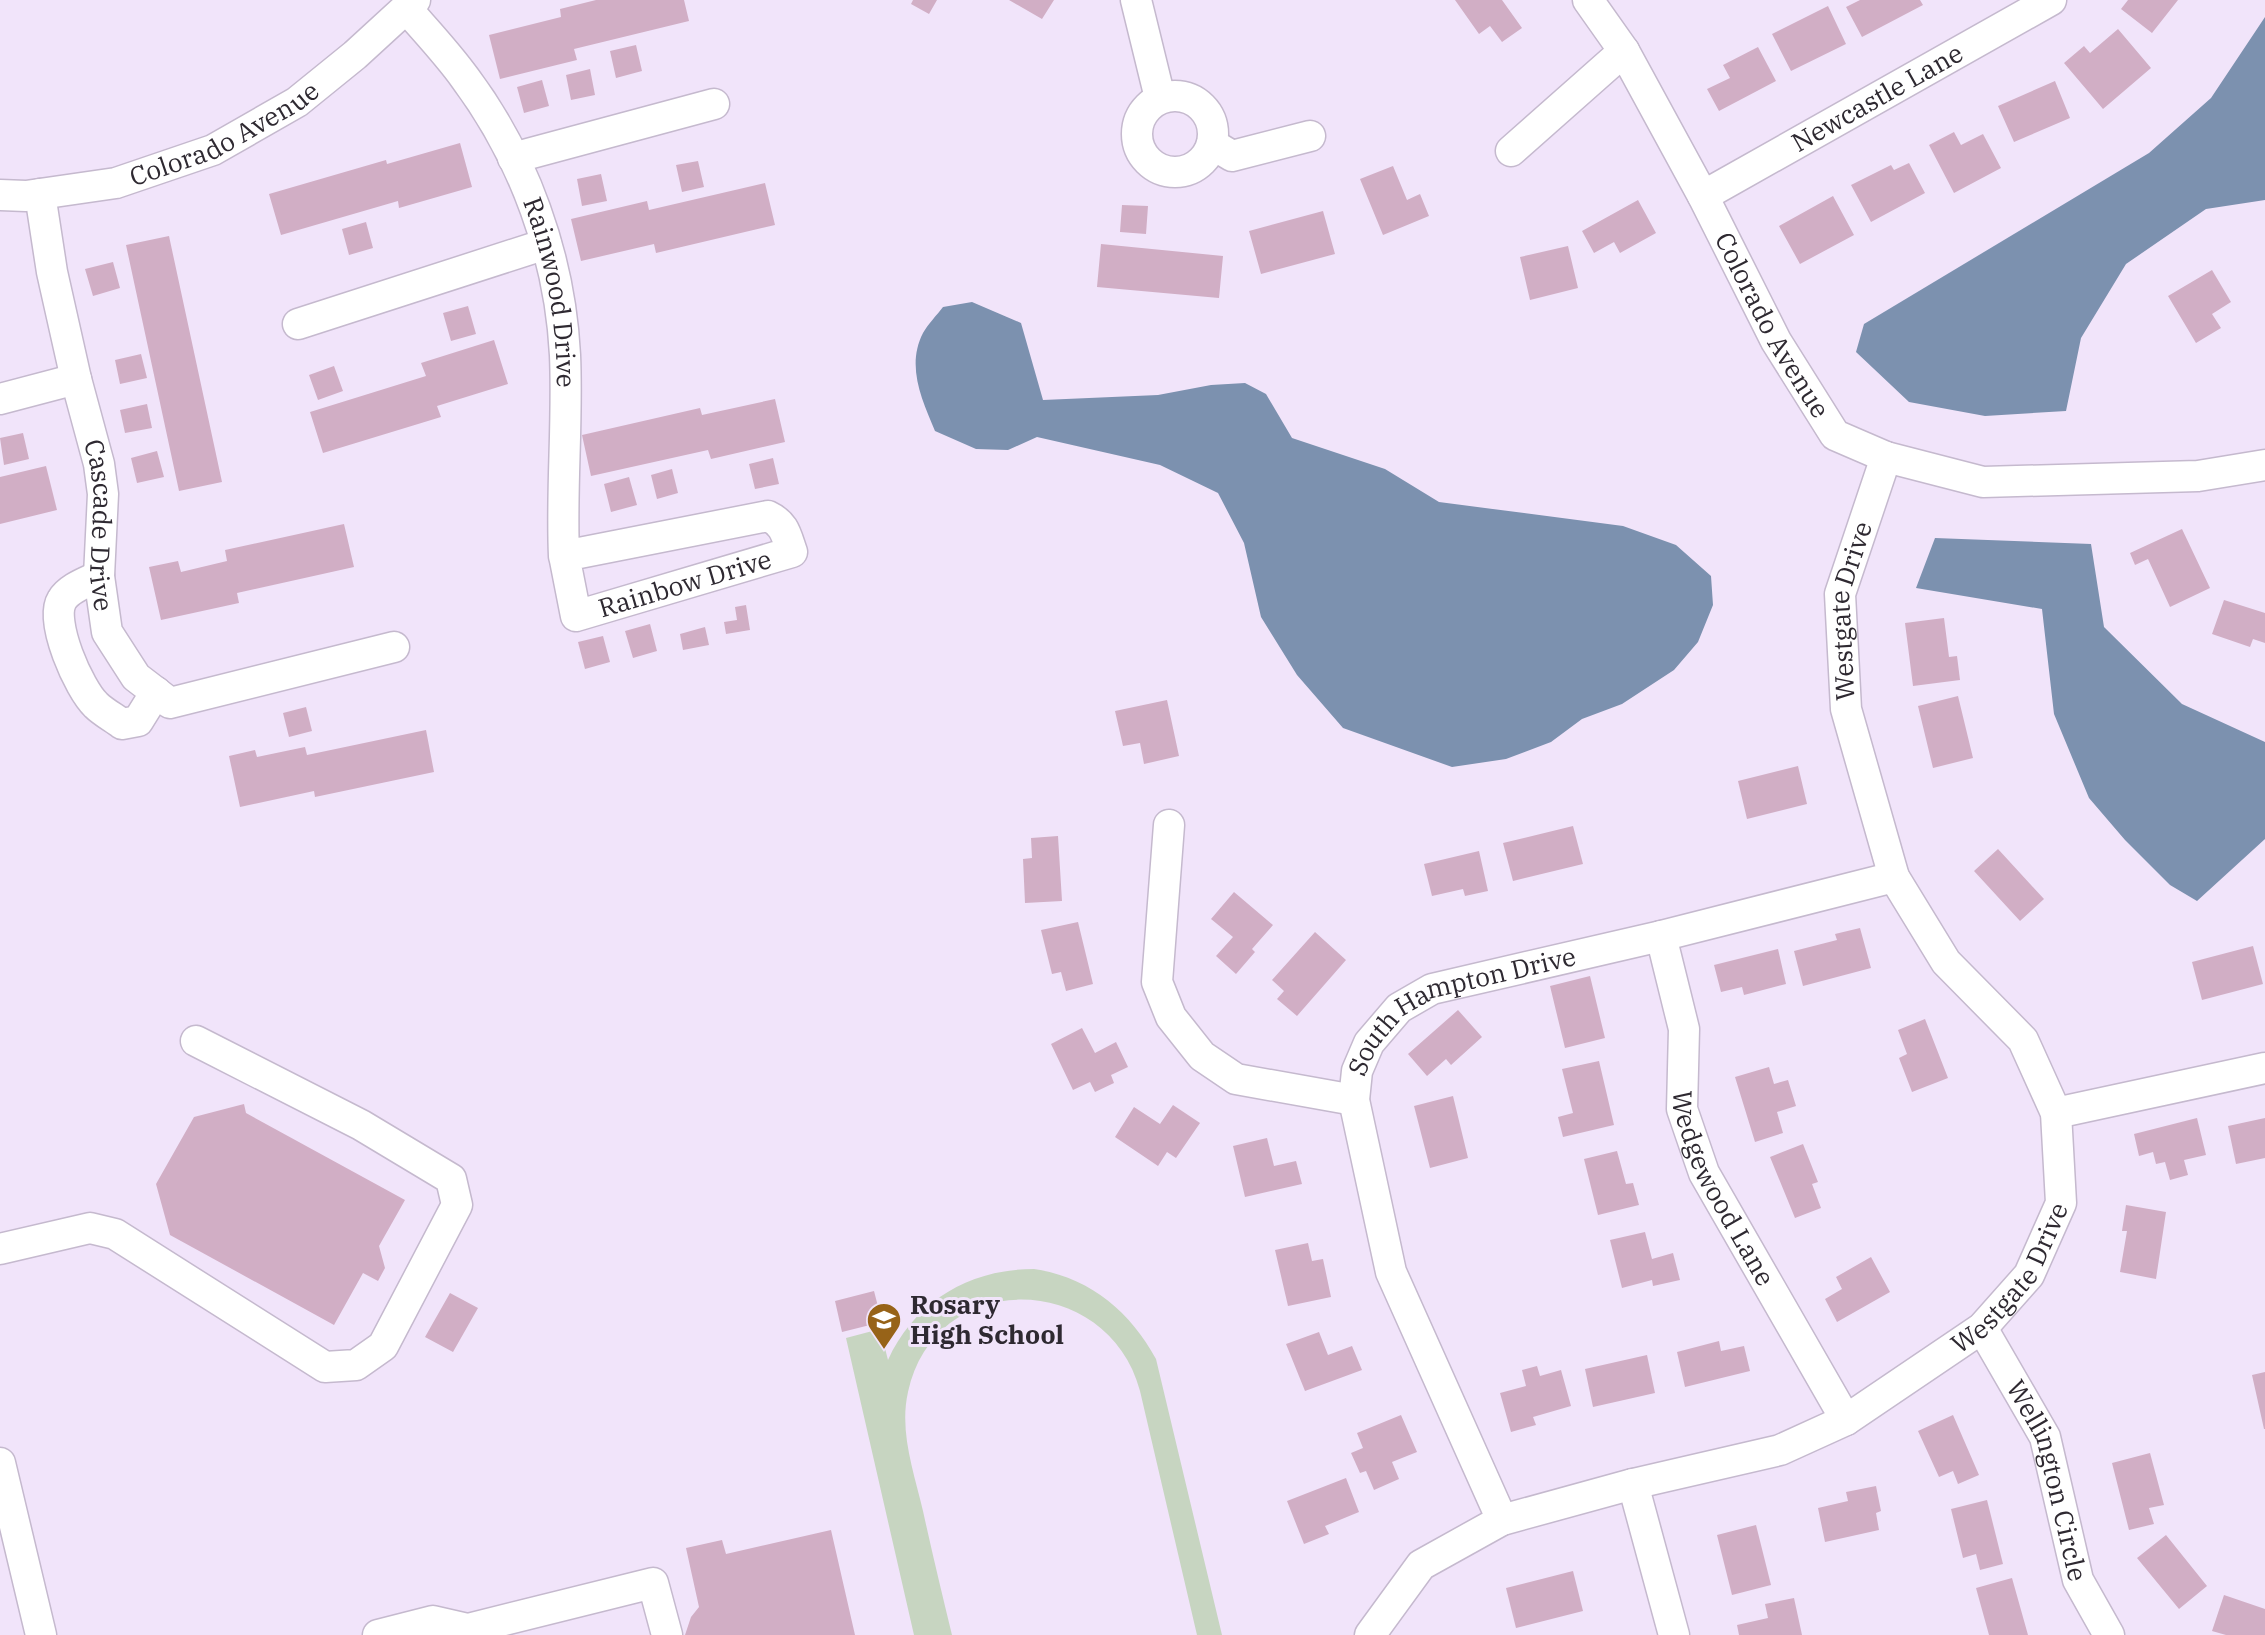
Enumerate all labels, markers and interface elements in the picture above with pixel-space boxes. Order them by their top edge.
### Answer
street label: Newcastle Lane [1785,35,1968,159]
street label: Colorado Avenue [125,73,325,193]
street label: Rainwood Drive [516,192,584,388]
street label: Colorado Avenue [1708,226,1838,424]
street label: Cascade Drive [77,435,122,613]
street label: Westgate Drive [1822,517,1879,702]
street label: Rainbow Drive [594,541,775,624]
street label: South Hampton Drive [1339,938,1579,1080]
street label: Wedgewood Lane [1666,1090,1783,1291]
street label: Westgate Drive [1944,1197,2075,1360]
place label: Rosary High School [910,1287,1064,1351]
school or university icon: Rosary High School [865,1301,903,1351]
street label: Wellington Circle [1999,1373,2096,1584]

